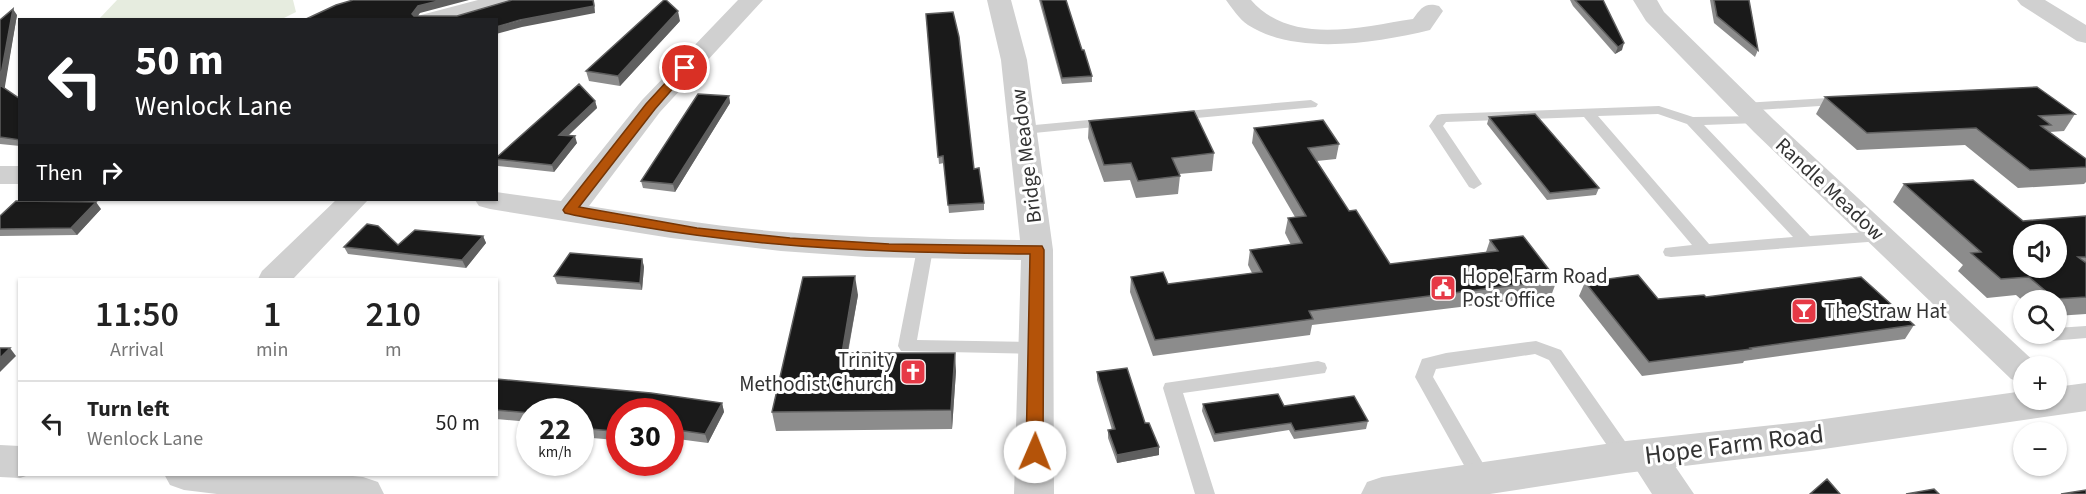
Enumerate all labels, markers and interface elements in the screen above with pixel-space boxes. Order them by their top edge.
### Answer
text: 50 m [135,31,224,91]
icon: left [36,42,114,120]
pin [659,42,710,93]
icon: arrive [668,51,701,84]
text: Wenlock Lane [135,87,292,126]
street label: Bridge Meadow [1003,87,1049,225]
street label: Randle Meadow [1769,130,1891,248]
icon: right [95,156,128,189]
text: Then [36,157,83,189]
map controls [2013,224,2067,476]
button: sound [2013,224,2067,278]
place label: Hope Farm Road Post Office [1462,261,1608,315]
public building icon: Hope Farm Road Post Office [1428,273,1458,303]
text: 11:50 [95,289,179,340]
text: 1 [263,289,281,340]
text: 210 [365,289,421,340]
button: search [2013,290,2067,344]
bar icon: The Straw Hat [1789,296,1819,326]
place label: The Straw Hat [1824,296,1947,326]
text: Arrival [110,336,164,364]
text: min [256,336,288,364]
text: m [385,336,401,364]
place label: Trinity Methodist Church [739,345,894,399]
button: + [2013,356,2067,410]
church icon: Trinity Methodist Church [898,357,928,387]
text: Turn left [87,393,169,425]
speed limit sign: 30 [606,398,684,476]
icon: left [36,407,69,440]
text: 50 m [435,407,480,439]
text: 22 [539,408,571,451]
street label: Hope Farm Road [1642,415,1826,474]
position arrow [1003,420,1067,484]
button: − [2013,422,2067,476]
text: Wenlock Lane [87,425,203,453]
text: km/h [538,442,572,463]

